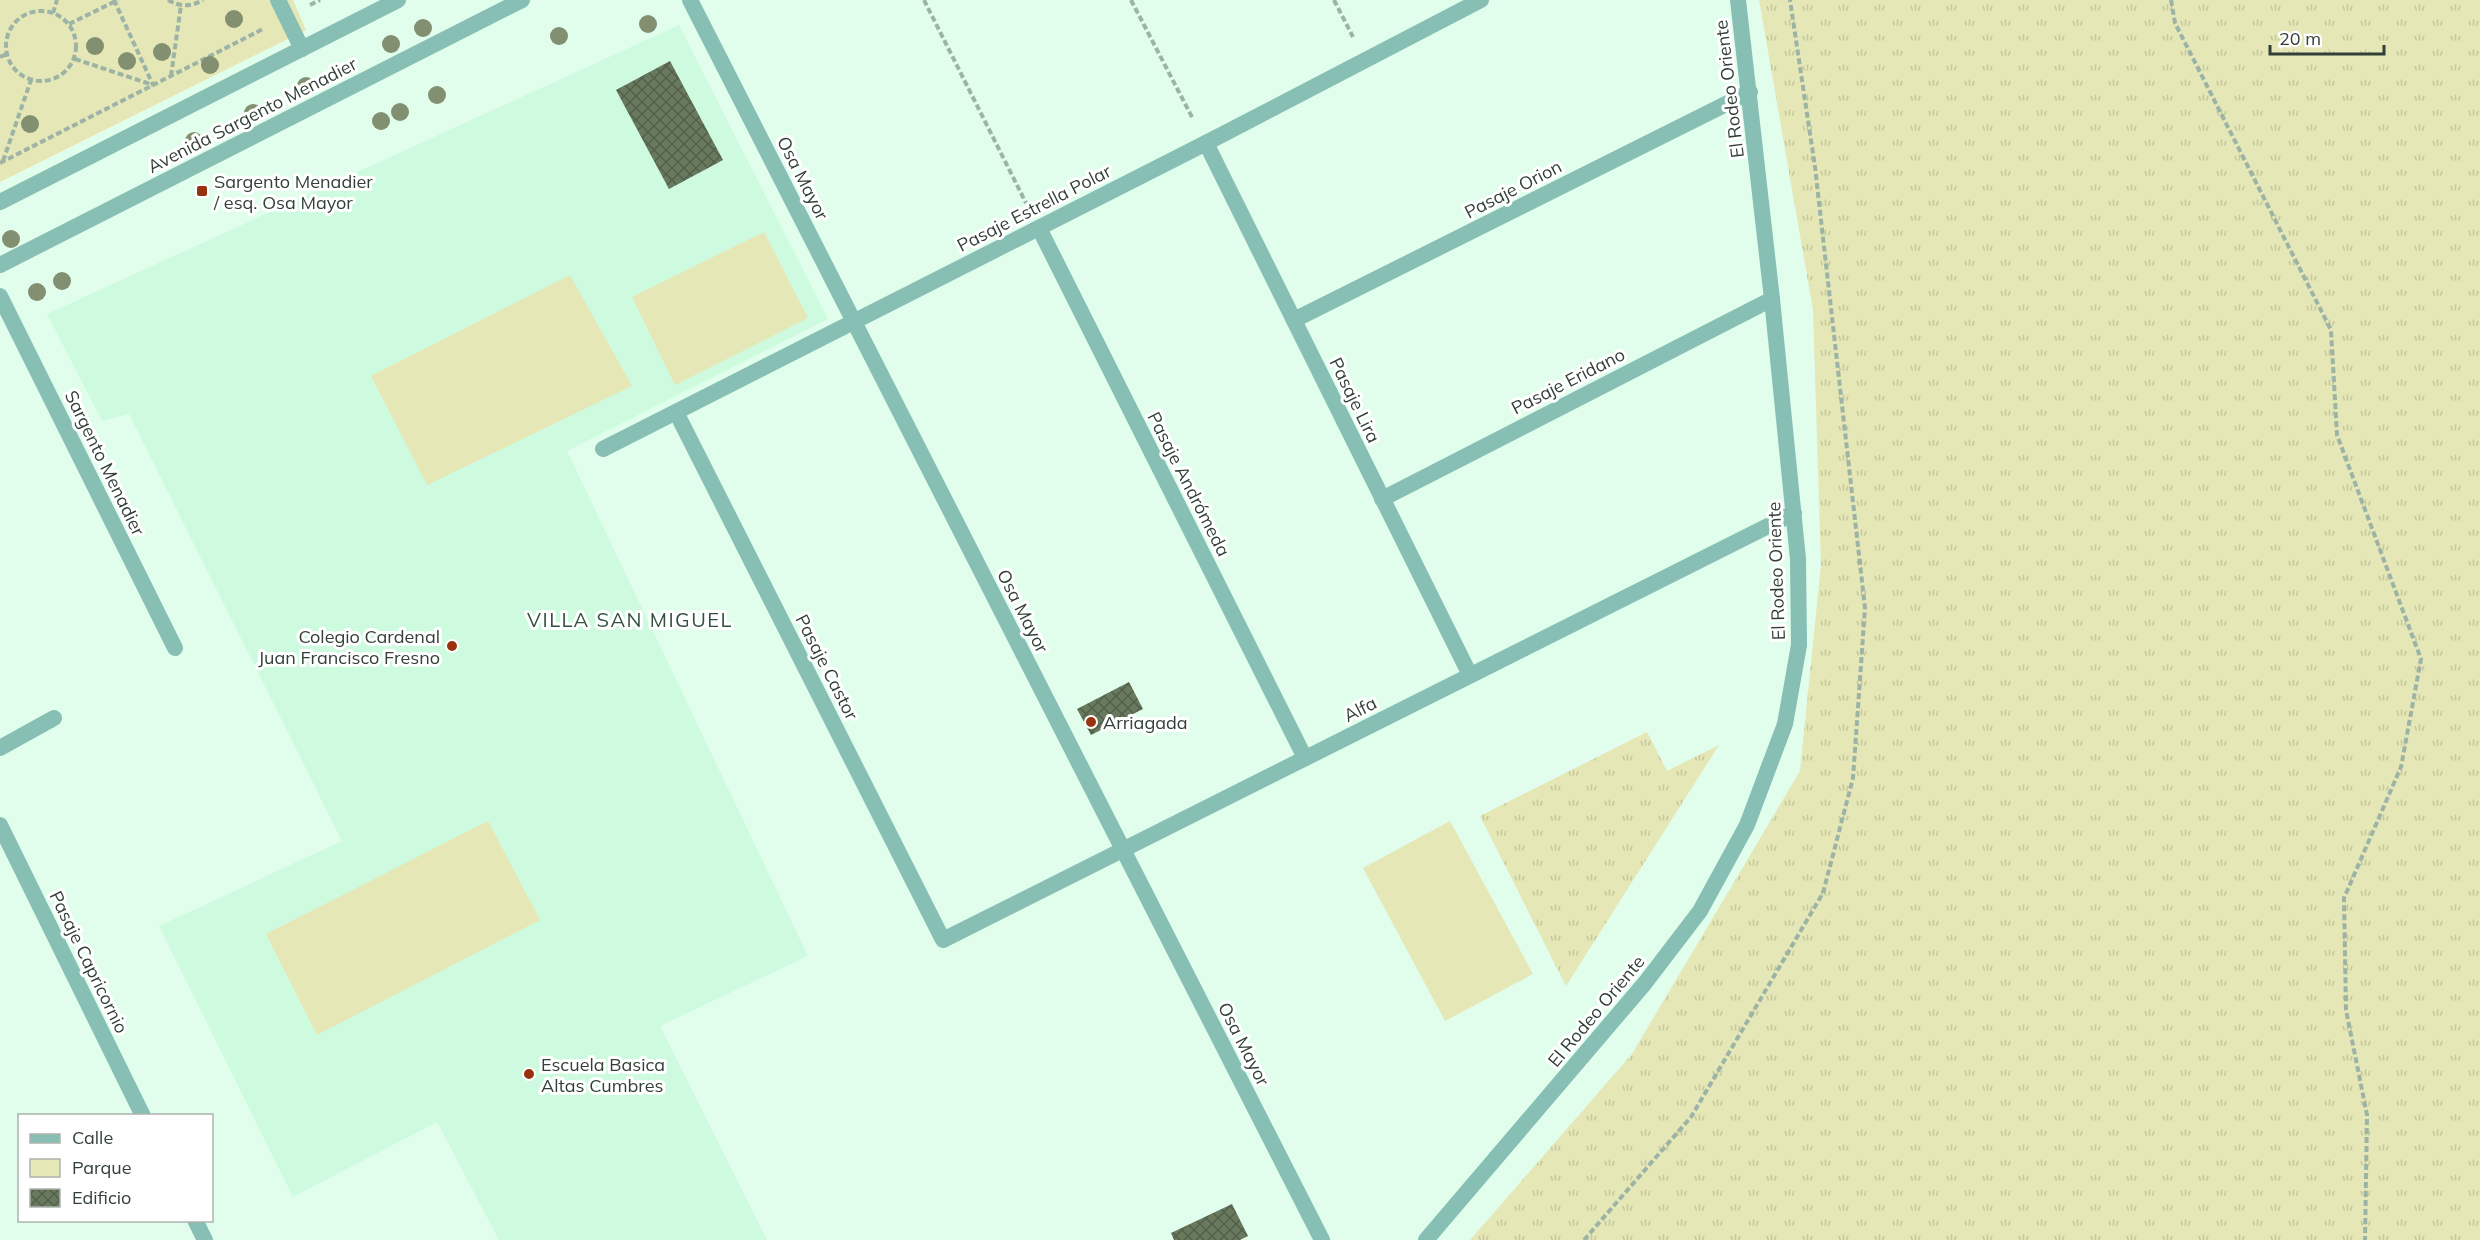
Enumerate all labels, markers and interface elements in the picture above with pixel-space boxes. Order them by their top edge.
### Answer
scale bar [2270,18,2384,56]
street label: El Rodeo Oriente [1709,19,1749,159]
text: 20 m [2279,27,2321,50]
street label: Avenida Sargento Menadier [143,52,361,178]
street label: Osa Mayor [772,132,834,224]
street label: Pasaje Orion [1460,155,1566,223]
street label: Pasaje Estrella Polar [953,159,1115,257]
place label: Sargento Menadier / esq. Osa Mayor [213,170,373,214]
marker: Sargento Menadier / esq. Osa Mayor [195,184,209,198]
street label: Pasaje Eridano [1507,343,1629,419]
street label: Pasaje Lira [1325,354,1385,446]
street label: Sargento Menadier [60,387,150,540]
street label: Pasaje Andrómeda [1143,408,1235,560]
street label: El Rodeo Oriente [1762,501,1790,641]
street label: Osa Mayor [992,565,1054,657]
district label: VILLA SAN MIGUEL [527,607,733,632]
street label: Pasaje Castor [791,610,864,724]
place label: Colegio Cardenal Juan Francisco Fresno [258,625,440,669]
marker: Colegio Cardenal Juan Francisco Fresno [445,639,459,653]
street label: Alfa [1339,691,1381,727]
place label: Arriagada [1103,711,1188,734]
marker: Arriagada [1084,715,1098,729]
street label: Pasaje Capricornio [45,887,133,1037]
street label: El Rodeo Oriente [1543,950,1649,1072]
street label: Osa Mayor [1213,998,1275,1090]
place label: Escuela Basica Altas Cumbres [541,1053,665,1097]
marker: Escuela Basica Altas Cumbres [522,1067,536,1081]
legend [18,1114,213,1222]
text: Calle [72,1126,113,1149]
text: Parque [72,1156,131,1179]
text: Edificio [72,1186,131,1209]

